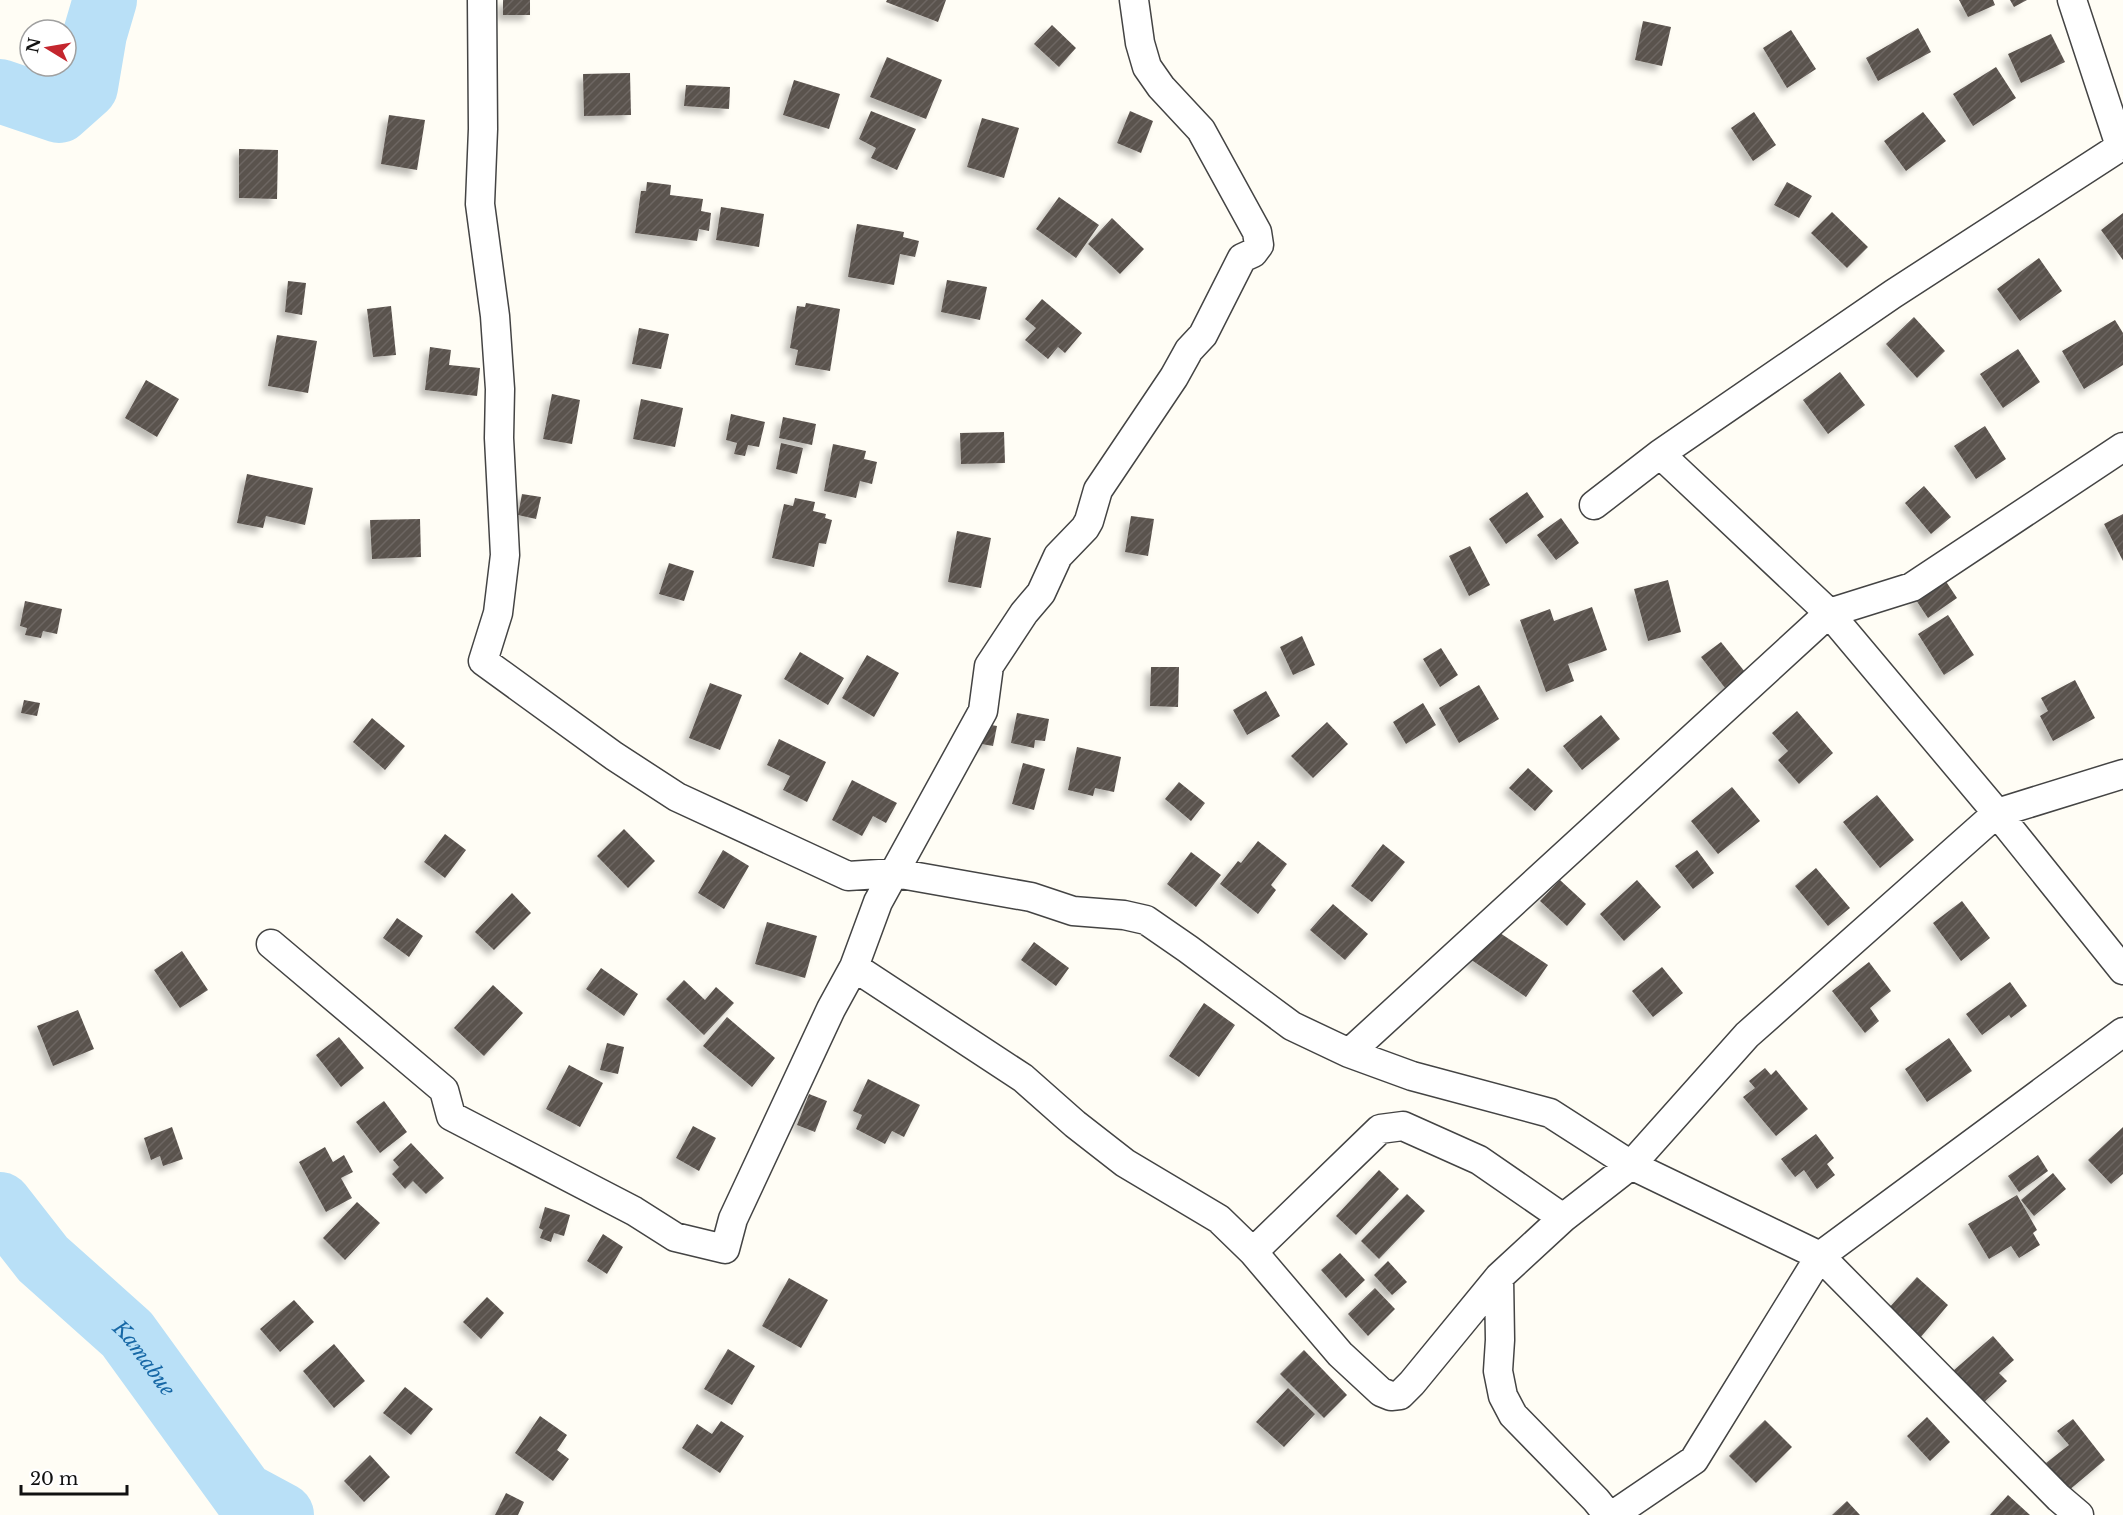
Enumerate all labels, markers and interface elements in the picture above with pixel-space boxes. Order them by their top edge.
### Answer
north arrow [18,18,78,78]
text: N [22,36,45,54]
water label: Kamabue [107,1315,180,1401]
scale bar [21,1458,128,1496]
text: 20 m [30,1468,78,1490]

